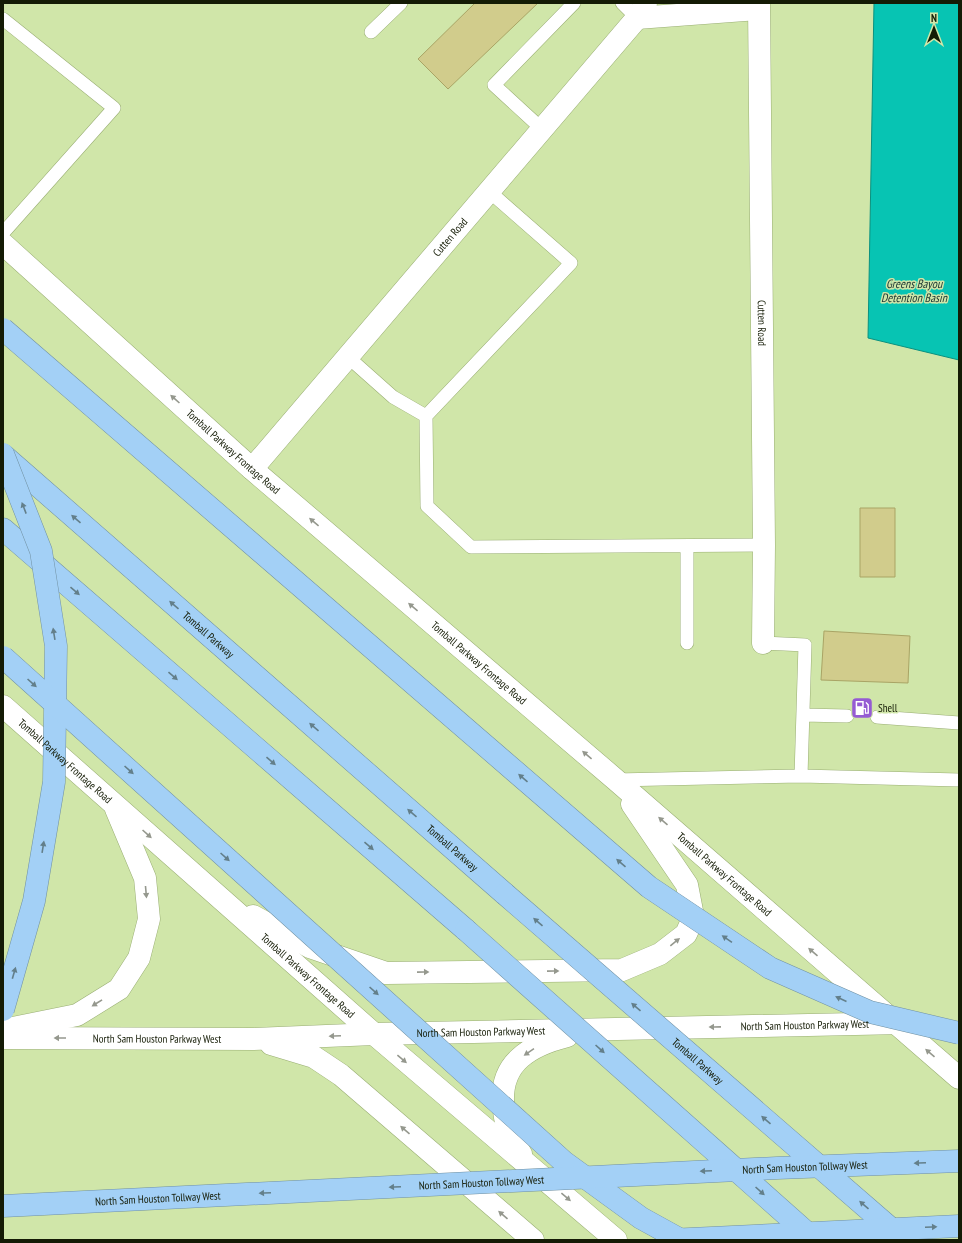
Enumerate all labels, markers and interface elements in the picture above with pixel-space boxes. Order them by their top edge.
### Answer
north arrow [914,8,954,48]
text: N [931,11,937,25]
street label: Cutten Road [430,215,470,259]
water label: Greens Bayou Detention Basin [881,276,948,305]
street label: Cutten Road [755,300,769,346]
one-way arrow [170,395,180,404]
street label: Tomball Parkway Frontage Road [183,406,283,497]
one-way arrow [20,501,26,513]
one-way arrow [71,515,82,524]
one-way arrow [309,518,320,527]
one-way arrow [69,586,80,595]
one-way arrow [169,600,180,609]
one-way arrow [408,602,419,611]
street label: Tomball Parkway [180,608,238,662]
street label: Tomball Parkway Frontage Road [428,618,530,708]
one-way arrow [51,628,57,640]
one-way arrow [168,671,178,681]
one-way arrow [27,679,37,688]
fuel station icon: Shell [849,695,875,721]
place label: Shell [878,701,898,715]
street label: Tomball Parkway Frontage Road [15,716,115,806]
one-way arrow [310,723,319,732]
one-way arrow [581,750,592,759]
one-way arrow [266,757,276,766]
one-way arrow [123,766,134,775]
one-way arrow [518,773,528,783]
one-way arrow [407,808,417,817]
one-way arrow [658,816,668,825]
street label: Tomball Parkway [424,822,482,875]
one-way arrow [142,829,153,838]
street label: Tomball Parkway Frontage Road [674,829,775,919]
one-way arrow [40,841,46,853]
one-way arrow [364,842,375,851]
one-way arrow [220,853,230,862]
one-way arrow [617,859,626,868]
one-way arrow [143,886,150,898]
one-way arrow [532,918,543,927]
street label: Tomball Parkway Frontage Road [258,930,358,1021]
one-way arrow [721,935,732,943]
one-way arrow [670,938,681,947]
one-way arrow [808,948,819,957]
one-way arrow [11,967,17,979]
one-way arrow [547,967,559,974]
one-way arrow [417,969,430,975]
one-way arrow [369,987,379,996]
one-way arrow [835,996,847,1002]
one-way arrow [92,999,102,1007]
one-way arrow [631,1003,641,1012]
street label: North Sam Houston Parkway West [740,1017,869,1033]
street label: North Sam Houston Parkway West [417,1023,545,1040]
one-way arrow [708,1024,721,1030]
street label: North Sam Houston Parkway West [93,1031,221,1046]
one-way arrow [328,1033,341,1039]
one-way arrow [53,1035,66,1041]
street label: Tomball Parkway [669,1035,727,1088]
one-way arrow [595,1044,605,1054]
one-way arrow [523,1048,534,1056]
one-way arrow [924,1048,935,1057]
one-way arrow [397,1054,408,1063]
one-way arrow [761,1115,771,1125]
one-way arrow [399,1125,410,1134]
street label: North Sam Houston Tollway West [742,1158,868,1177]
one-way arrow [914,1159,926,1166]
one-way arrow [700,1168,712,1175]
street label: North Sam Houston Tollway West [418,1172,544,1193]
one-way arrow [389,1183,401,1190]
one-way arrow [755,1186,765,1196]
street label: North Sam Houston Tollway West [95,1188,221,1208]
one-way arrow [259,1190,271,1197]
one-way arrow [560,1193,571,1202]
one-way arrow [859,1201,869,1210]
one-way arrow [498,1210,508,1219]
one-way arrow [925,1224,937,1231]

